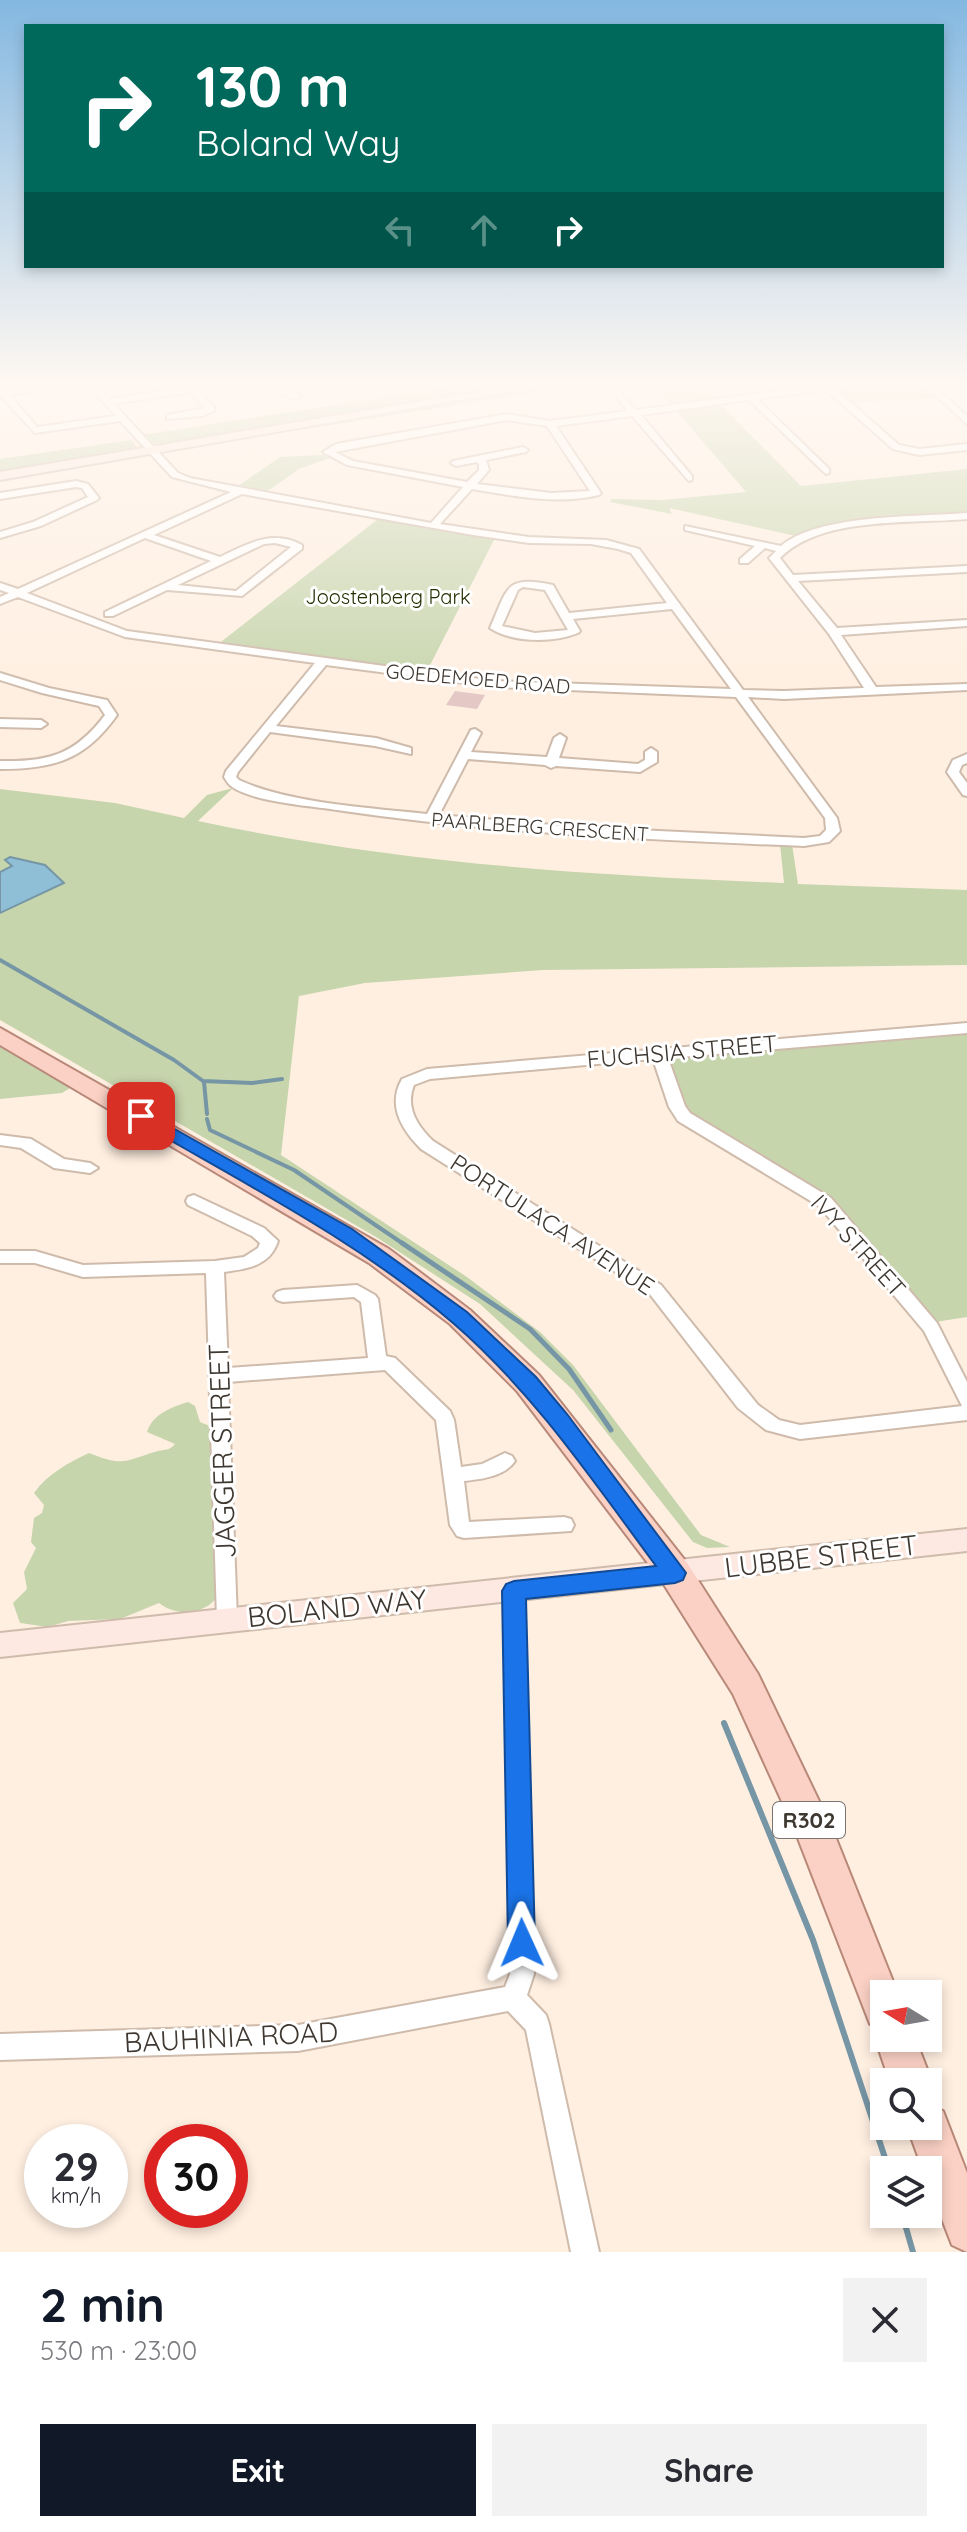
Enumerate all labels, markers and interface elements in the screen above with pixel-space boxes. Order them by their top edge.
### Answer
text: 130 m [196,51,350,121]
icon: right [64,56,168,160]
text: Boland Way [196,120,400,165]
icon: left [378,208,422,252]
icon: ahead [462,208,506,252]
icon: right [546,208,590,252]
park label: Joostenberg Park [305,584,471,609]
street label: GOEDEMOED ROAD [385,658,571,699]
street label: PAARLBERG CRESCENT [430,806,650,847]
street label: FUCHSIA STREET [585,1028,778,1074]
pin [107,1082,175,1150]
icon: arrive [119,1094,163,1138]
street label: PORTULACA AVENUE [445,1147,660,1301]
street label: IVY STREET [805,1188,913,1303]
street label: JAGGER STREET [200,1343,243,1559]
street label: LUBBE STREET [722,1526,920,1585]
street label: BOLAND WAY [246,1581,429,1634]
road number: R302 [773,1802,845,1838]
position arrow [480,1901,564,1985]
north arrow [870,1980,942,2052]
map controls [870,1980,942,2228]
street label: BAUHINIA ROAD [123,2013,339,2060]
button: search [870,2068,942,2140]
speed limit sign: 30 [144,2124,248,2228]
text: 29 [53,2141,99,2191]
button: layers [870,2156,942,2228]
text: km/h [51,2183,101,2208]
text: 2 min [40,2274,165,2334]
button: close [843,2278,927,2362]
text: 530 m · 23:00 [40,2334,197,2367]
button: Exit [40,2424,476,2516]
button: Share [492,2424,927,2516]

